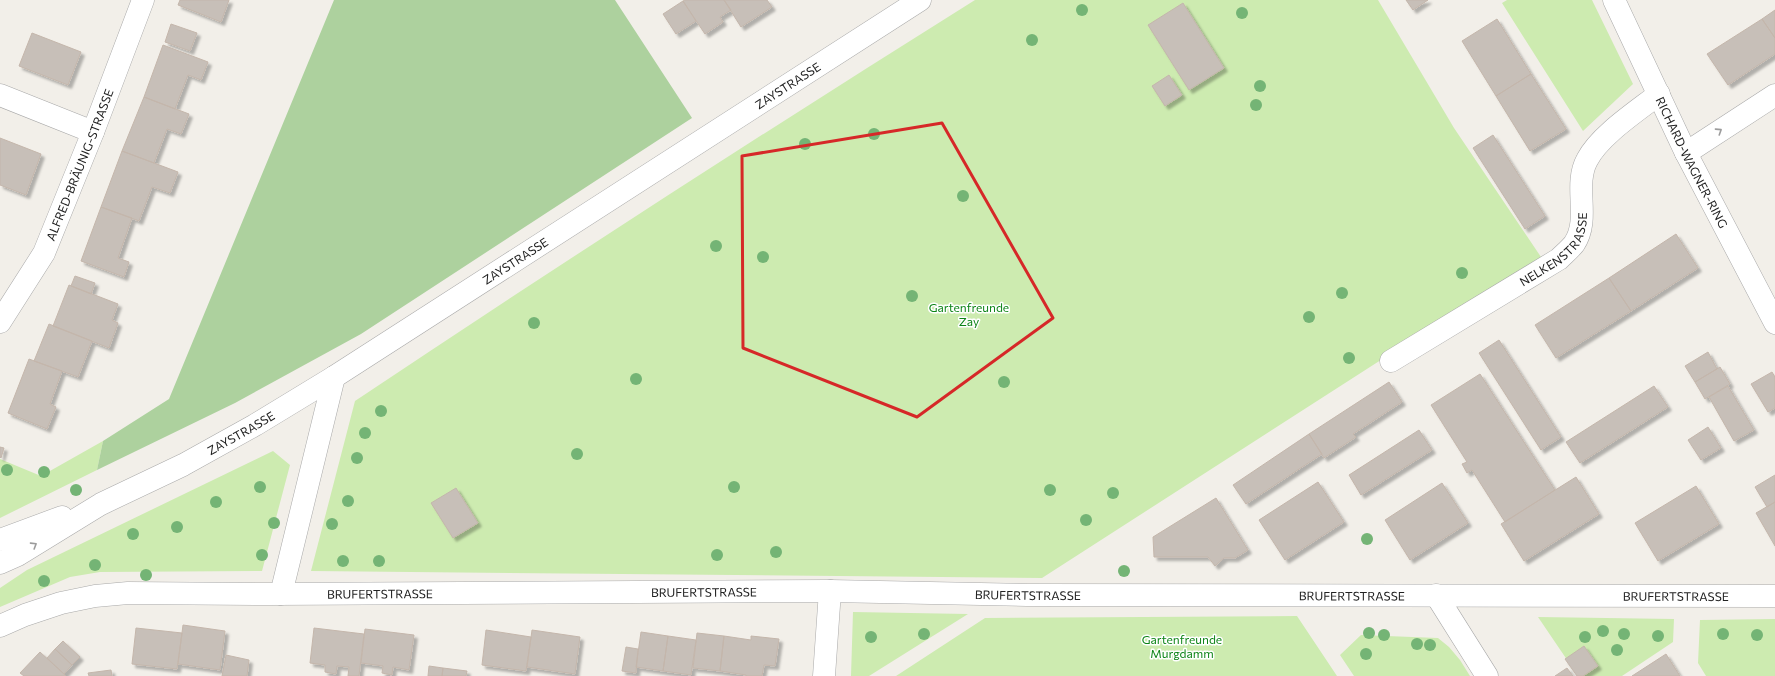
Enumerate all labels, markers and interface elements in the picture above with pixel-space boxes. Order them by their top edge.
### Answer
street label: ZAYSTRASSE [752,59,823,111]
street label: ALFRED-BRÄUNIG-STRASSE [43,87,116,243]
street label: RICHARD-WAGNER-RING [1653,94,1731,230]
one-way arrow [1715,129,1722,136]
street label: NELKENSTRASSE [1517,212,1589,288]
street label: ZAYSTRASSE [480,234,550,287]
park label: Gartenfreunde Zay [929,300,1009,328]
street label: ZAYSTRASSE [205,408,277,457]
one-way arrow [30,542,37,550]
street label: BRUFERTSTRASSE [651,584,757,599]
street label: BRUFERTSTRASSE [327,586,433,601]
street label: BRUFERTSTRASSE [975,587,1081,602]
street label: BRUFERTSTRASSE [1299,588,1405,603]
street label: BRUFERTSTRASSE [1623,589,1729,603]
park label: Gartenfreunde Murgdamm [1142,632,1222,660]

